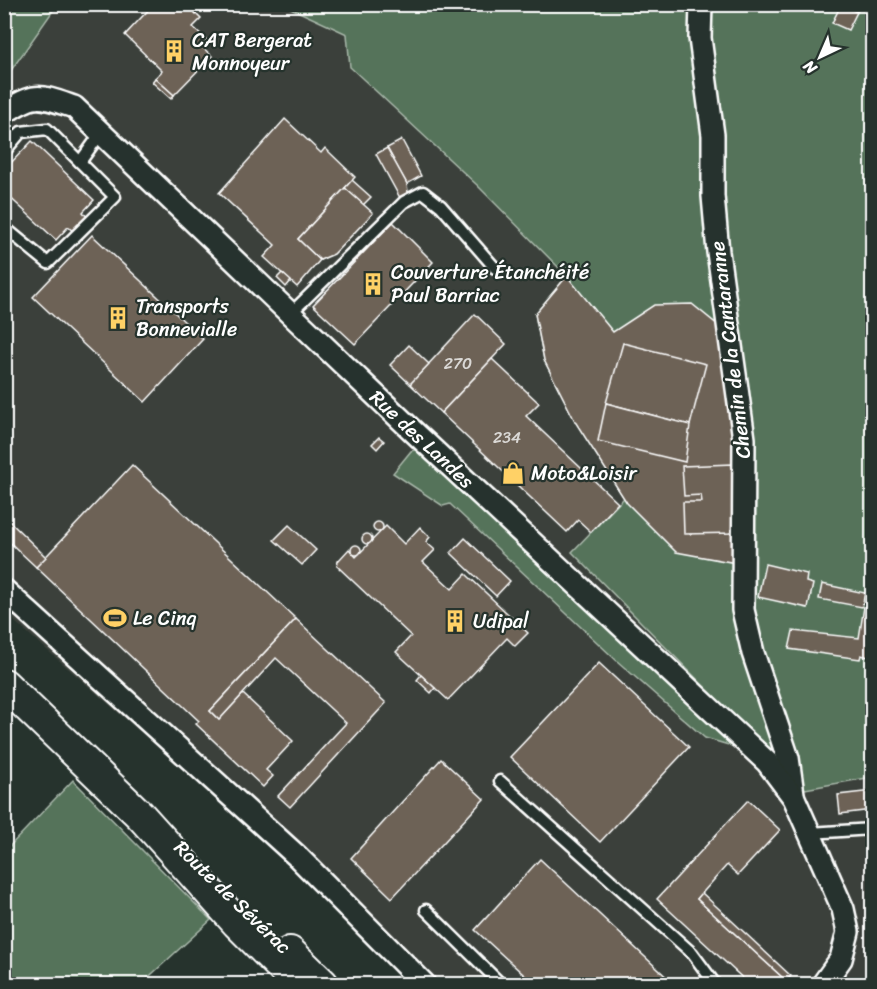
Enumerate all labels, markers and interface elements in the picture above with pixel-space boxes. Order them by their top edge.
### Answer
place label: CAT Bergerat Monnoyeur [192,23,312,81]
north arrow [790,27,850,87]
building icon: CAT Bergerat Monnoyeur [161,38,187,64]
text: N [795,53,825,82]
street label: Chemin de la Cantaranne [700,239,761,461]
place label: Couverture Étanchéité Paul Barriac [391,255,589,313]
building icon: Couverture Étanchéité Paul Barriac [360,271,386,297]
place label: Transports Bonnevialle [136,289,237,347]
building icon: Transports Bonnevialle [105,305,131,331]
house number: 270 [444,349,472,378]
street label: Rue des Landes [361,381,483,498]
house number: 234 [493,423,521,452]
place label: Moto&Loisir [531,456,637,491]
shop icon: Moto&Loisir [500,460,526,486]
place label: Le Cinq [133,601,196,636]
place label: Udipal [473,604,529,639]
sports icon: Le Cinq [102,605,128,631]
building icon: Udipal [442,608,468,634]
street label: Route de Sévérac [165,832,300,963]

